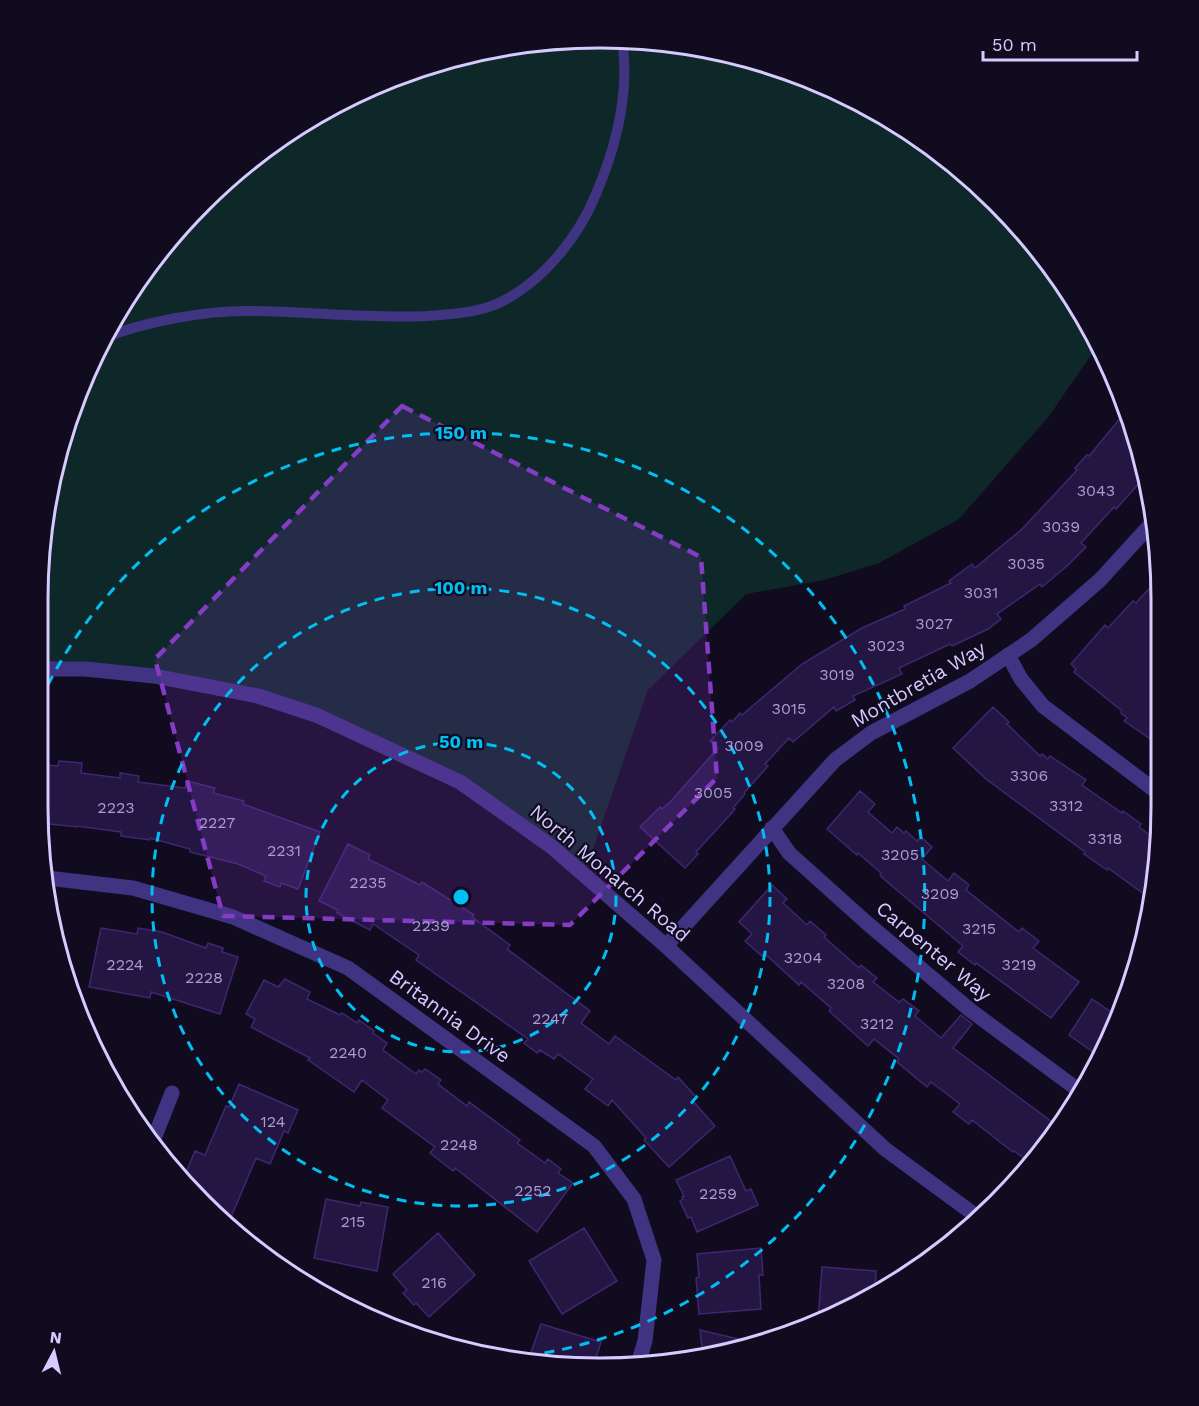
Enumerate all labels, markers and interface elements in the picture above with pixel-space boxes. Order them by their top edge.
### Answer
scale bar [983,24,1138,62]
text: 50 m [992,34,1037,55]
text: 150 m [435,422,487,443]
house number: 3043 [1077,481,1115,500]
house number: 3039 [1042,517,1080,536]
house number: 3035 [1007,554,1045,573]
text: 100 m [434,577,488,598]
house number: 3031 [964,583,998,602]
house number: 3027 [915,614,953,633]
street label: Montbretia Way [846,635,990,732]
house number: 3023 [867,636,905,655]
house number: 3019 [819,665,855,684]
house number: 3015 [772,699,806,718]
text: 50 m [439,731,483,752]
house number: 3009 [724,736,764,755]
house number: 3306 [1010,766,1048,785]
house number: 3005 [694,783,732,802]
house number: 3312 [1049,796,1083,815]
house number: 2223 [97,798,135,817]
street label: North Monarch Road [525,799,695,947]
house number: 2227 [199,813,235,832]
house number: 3318 [1088,829,1122,848]
house number: 2231 [267,841,301,860]
house number: 3205 [881,845,919,864]
house number: 2235 [349,873,387,892]
house number: 3209 [921,884,959,903]
centre of rings [451,887,471,907]
street label: Carpenter Way [872,896,997,1007]
house number: 2239 [412,916,450,935]
house number: 3215 [962,919,996,938]
house number: 3204 [784,948,822,967]
house number: 2224 [106,955,144,974]
house number: 3219 [1002,955,1036,974]
street label: Britannia Drive [385,964,515,1068]
house number: 2228 [185,968,223,987]
house number: 3208 [827,974,865,993]
house number: 2247 [532,1009,568,1028]
house number: 3212 [860,1014,894,1033]
house number: 2240 [329,1043,367,1062]
house number: 124 [261,1112,286,1131]
house number: 2248 [440,1135,478,1154]
house number: 2252 [514,1181,552,1200]
house number: 2259 [699,1184,737,1203]
house number: 215 [341,1212,365,1231]
house number: 216 [421,1273,447,1292]
north arrow [24,1322,84,1382]
text: N [49,1327,63,1348]

